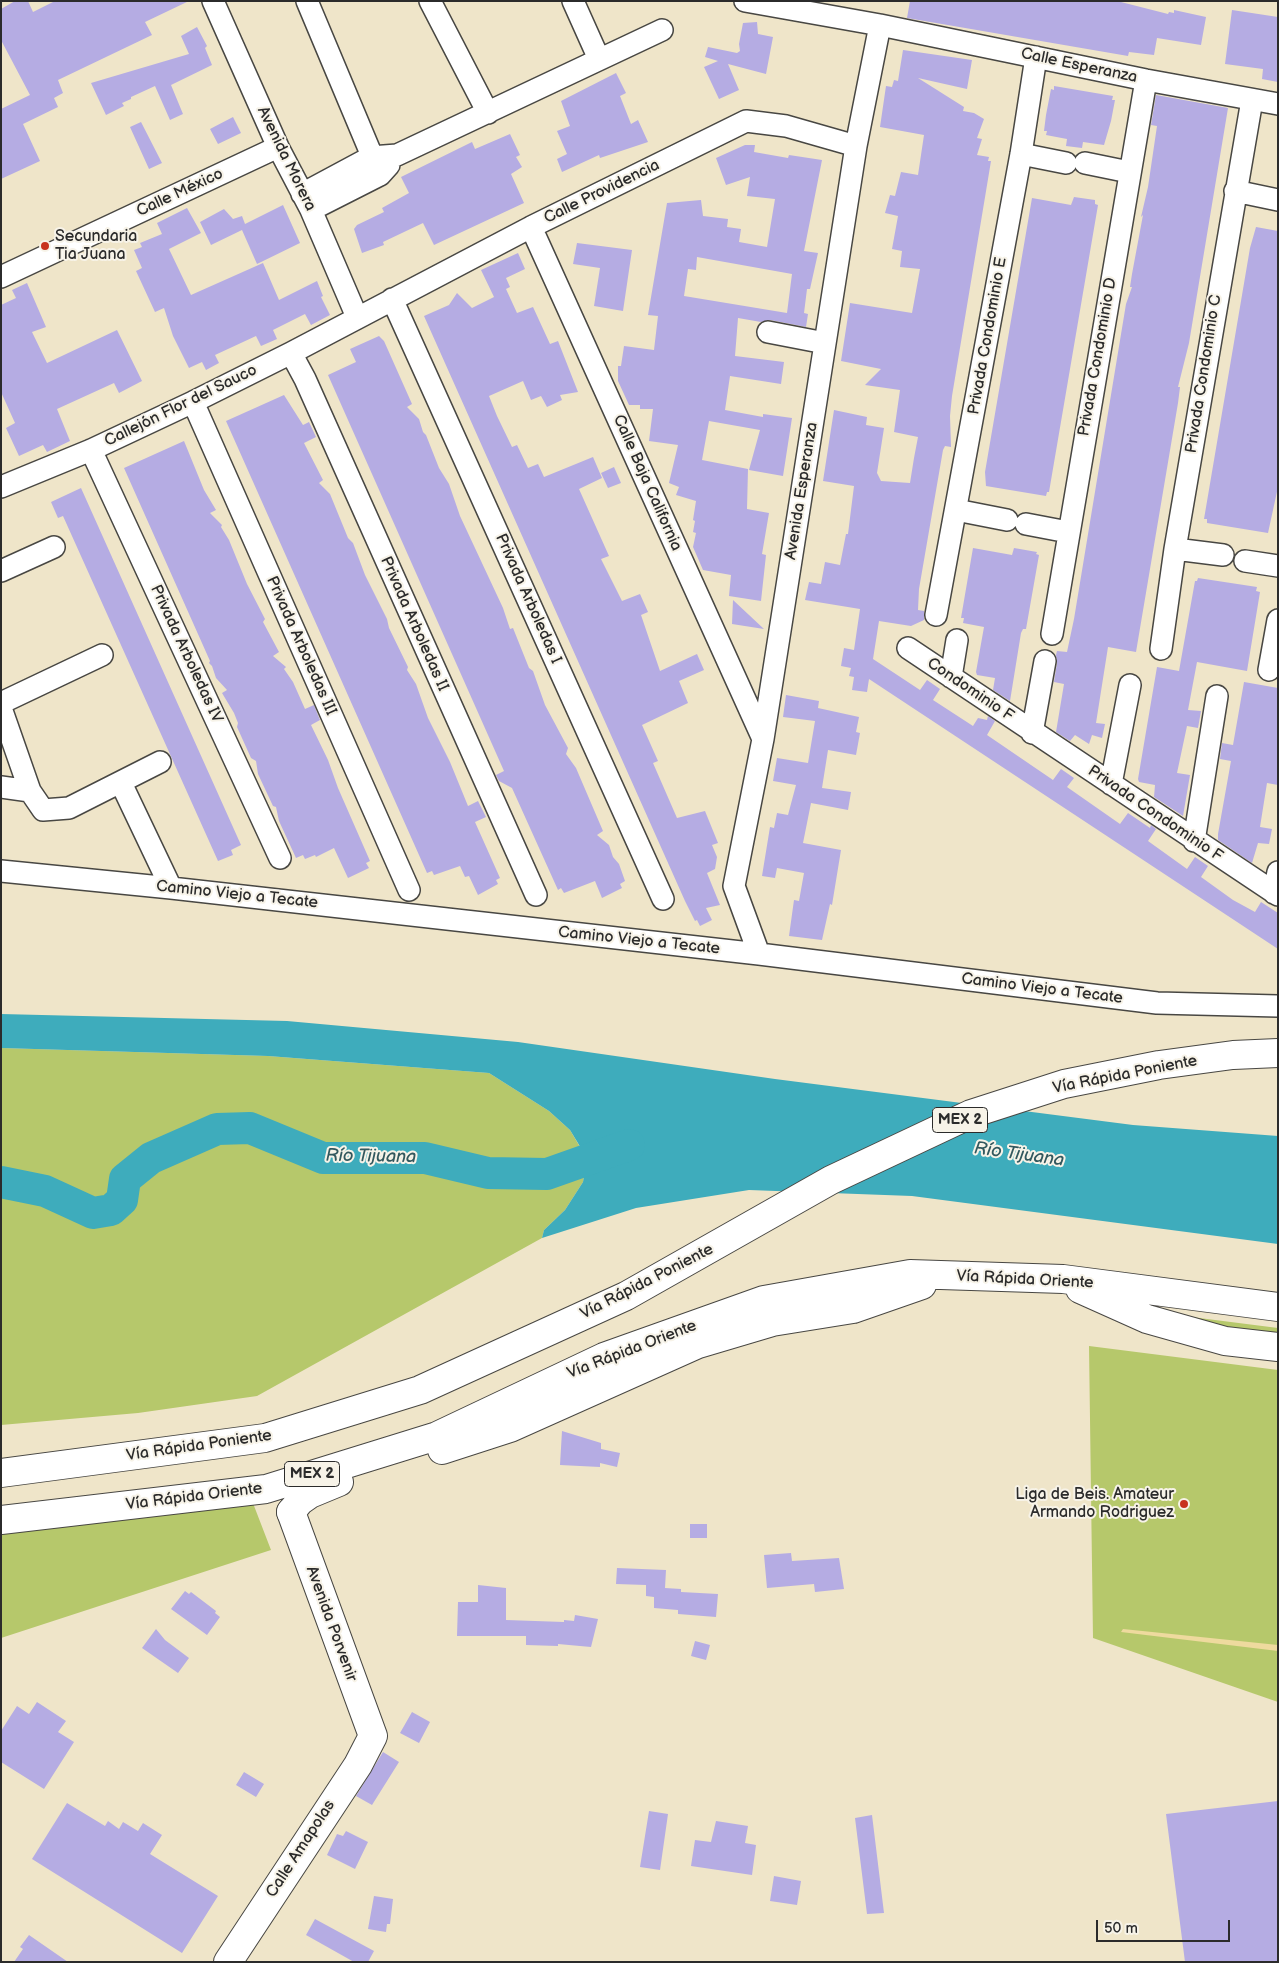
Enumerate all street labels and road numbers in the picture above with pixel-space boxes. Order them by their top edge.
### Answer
street label: Calle Esperanza [1019,44,1139,88]
street label: Avenida Morera [252,104,320,214]
street label: Calle Providencia [541,156,663,228]
street label: Calle México [134,165,226,221]
street label: Privada Condominio E [965,256,1011,416]
street label: Privada Condominio D [1075,276,1121,438]
street label: Privada Condominio C [1182,293,1226,455]
street label: Callejón Flor del Sauco [102,361,260,451]
street label: Calle Baja California [608,412,686,554]
street label: Avenida Esperanza [782,421,822,561]
street label: Privada Arboledas I [491,531,565,667]
street label: Privada Arboledas II [376,554,452,694]
street label: Privada Arboledas III [262,574,340,718]
street label: Privada Arboledas IV [146,582,226,726]
street label: Condominio F [923,654,1017,726]
street label: Privada Condominio F [1084,762,1226,866]
street label: Camino Viejo a Tecate [155,877,319,913]
street label: Camino Viejo a Tecate [557,923,721,959]
street label: Camino Viejo a Tecate [960,970,1124,1008]
street label: Vía Rápida Poniente [1051,1052,1199,1098]
road number: MEX 2 [932,1108,988,1132]
street label: Vía Rápida Poniente [577,1240,717,1324]
street label: Vía Rápida Oriente [956,1267,1094,1293]
street label: Vía Rápida Oriente [565,1316,699,1384]
street label: Vía Rápida Poniente [125,1426,273,1466]
road number: MEX 2 [284,1462,340,1486]
street label: Vía Rápida Oriente [125,1479,263,1515]
street label: Avenida Porvenir [301,1564,361,1684]
street label: Calle Amapolas [262,1797,340,1901]

